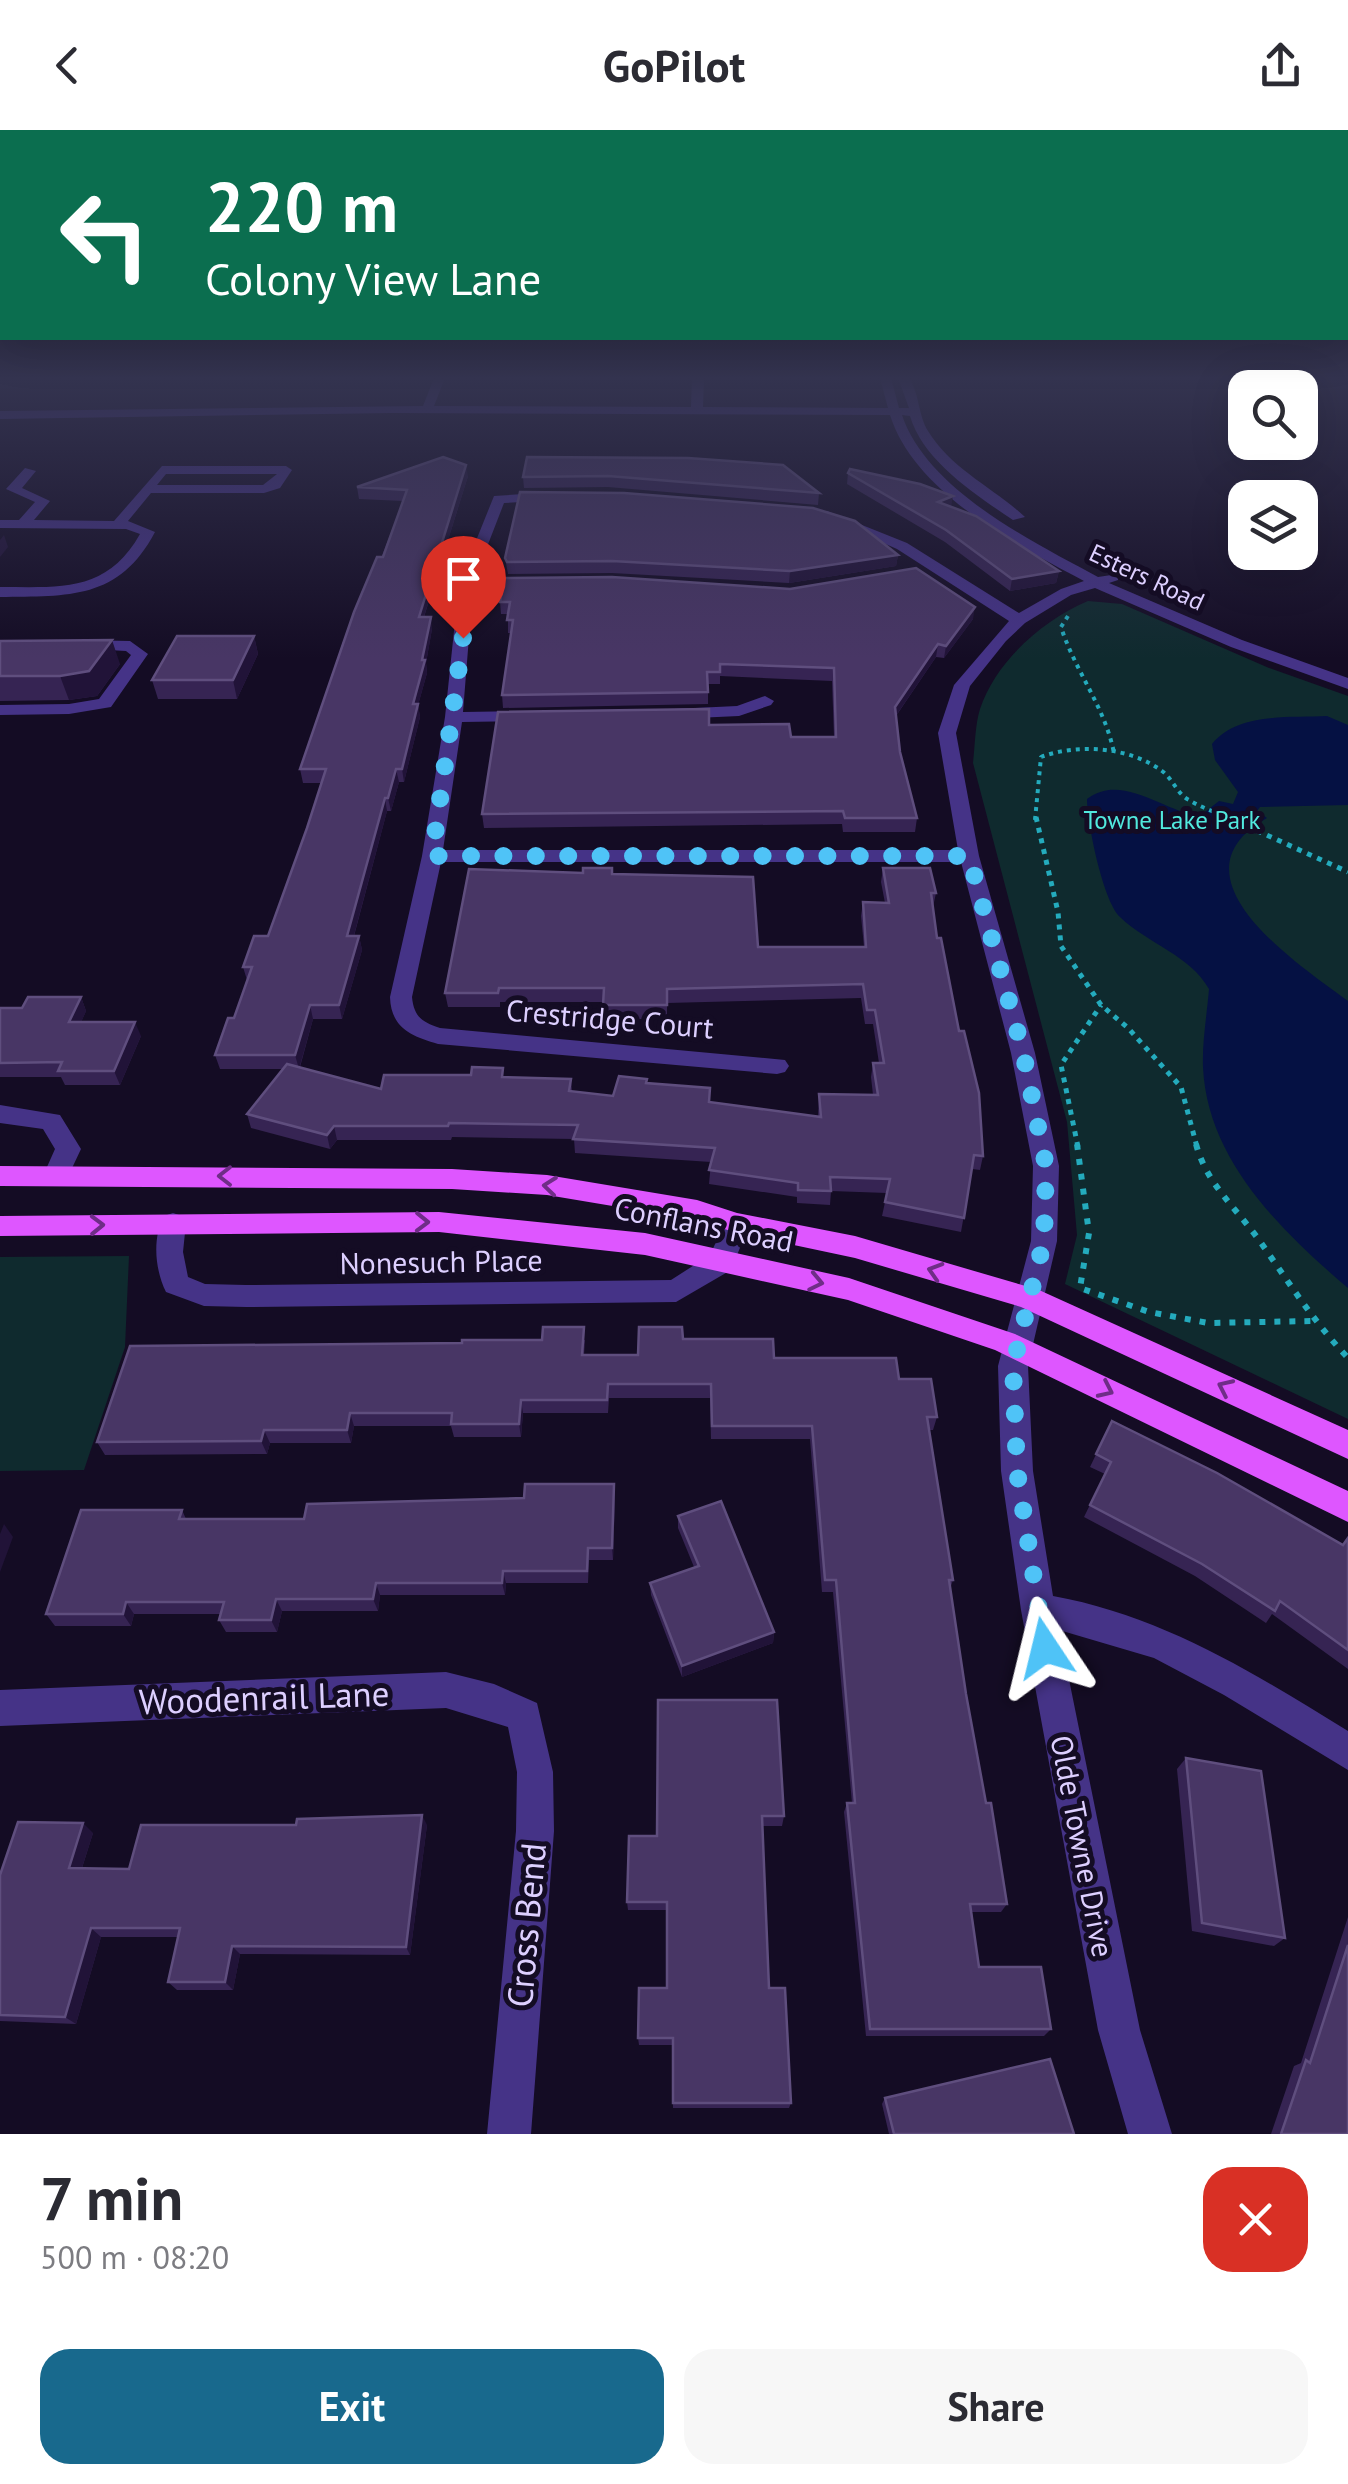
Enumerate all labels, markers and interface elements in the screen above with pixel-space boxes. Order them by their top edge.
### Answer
text: GoPilot [603,36,745,94]
icon: back [40,38,95,93]
icon: share [1253,38,1308,93]
text: 220 m [205,161,398,251]
icon: left [40,170,170,300]
text: Colony View Lane [205,249,541,307]
map controls [1228,370,1318,570]
button: search [1228,370,1318,460]
button: layers [1228,480,1318,570]
pin [421,536,506,639]
street label: Esters Road [1084,536,1210,618]
icon: arrive [436,551,491,606]
park label: Towne Lake Park [1083,804,1261,836]
street label: Crestridge Court [505,990,715,1046]
one-way arrow [217,1165,232,1187]
one-way arrow [542,1176,558,1197]
street label: Conflans Road [611,1188,797,1260]
one-way arrow [415,1211,431,1232]
one-way arrow [90,1214,106,1235]
street label: Nonesuch Place [339,1240,543,1282]
one-way arrow [927,1263,944,1283]
one-way arrow [807,1271,824,1292]
one-way arrow [1096,1377,1114,1397]
one-way arrow [1217,1379,1235,1399]
position arrow [993,1596,1097,1700]
street label: Woodenrail Lane [138,1670,390,1724]
street label: Olde Towne Drive [1042,1732,1124,1960]
street label: Cross Bend [496,1841,556,2009]
text: 7 min [40,2159,183,2237]
button: close [1203,2167,1308,2272]
text: 500 m · 08:20 [40,2236,229,2278]
button: Exit [40,2349,664,2464]
button: Share [684,2349,1308,2464]

